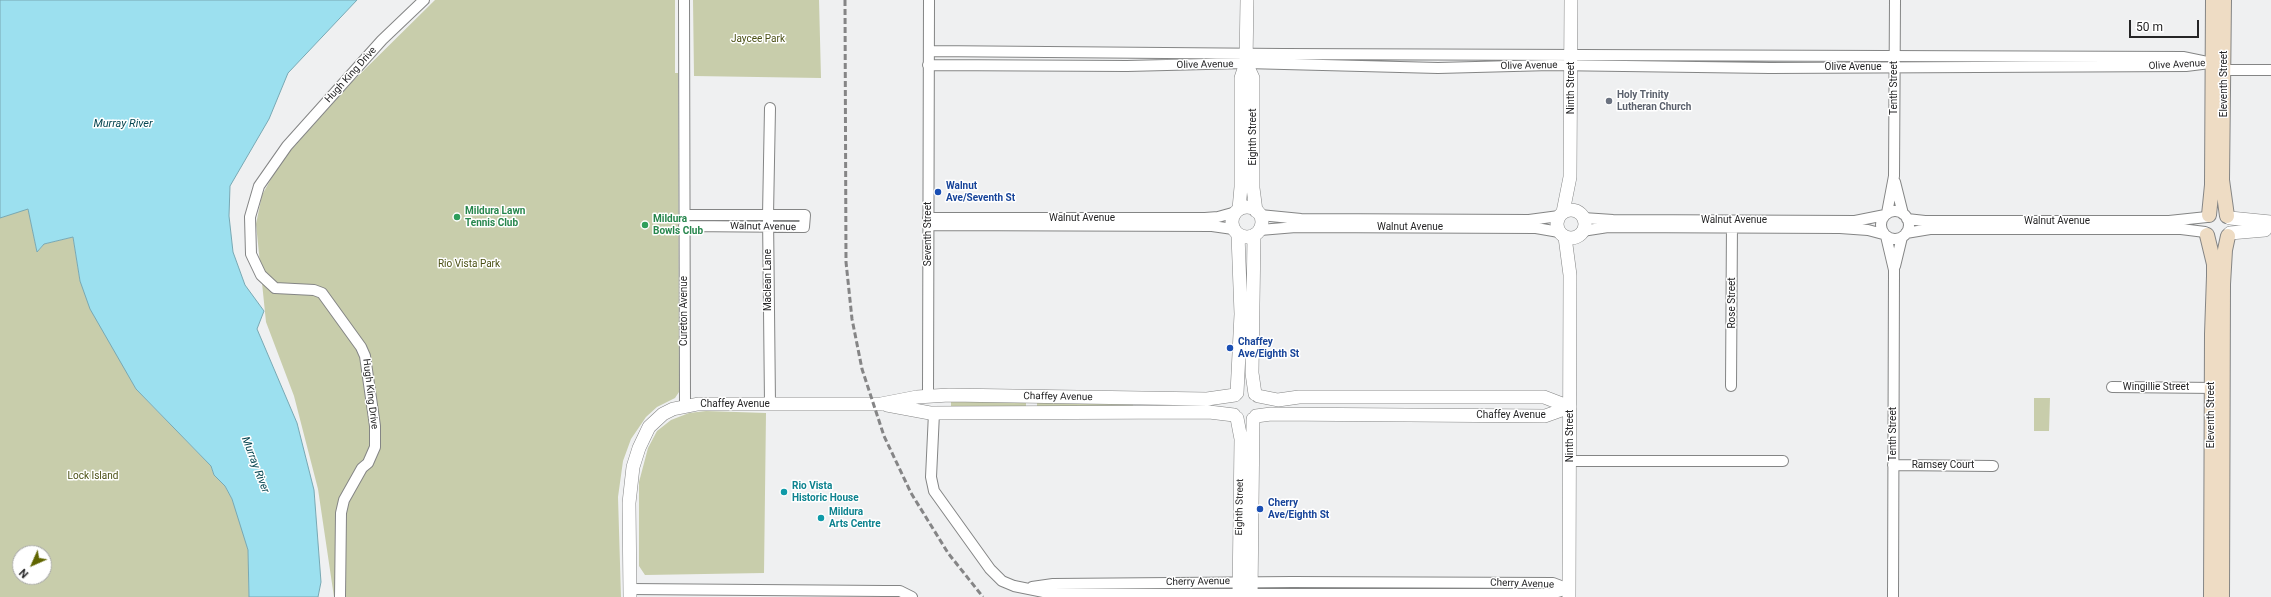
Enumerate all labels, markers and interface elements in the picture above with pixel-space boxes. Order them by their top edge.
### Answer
scale bar [2131,12,2201,38]
text: 50 m [2136,20,2163,34]
park label: Jaycee Park [731,33,785,45]
street label: Hugh King Drive [323,45,379,105]
street label: Eleventh Street [2218,51,2230,117]
street label: Olive Avenue [2148,58,2206,72]
street label: Olive Avenue [1176,59,1234,71]
street label: Olive Avenue [1500,60,1558,72]
street label: Olive Avenue [1824,61,1882,73]
street label: Tenth Street [1888,61,1900,115]
street label: Ninth Street [1565,62,1577,114]
place label: Holy Trinity Lutheran Church [1617,89,1691,112]
marker: Holy Trinity Lutheran Church [1604,96,1614,106]
street label: Eighth Street [1247,109,1259,165]
water label: Murray River [93,117,153,131]
place label: Walnut Ave/Seventh St [946,180,1015,204]
marker: Walnut Ave/Seventh St [933,187,943,197]
street label: Seventh Street [922,202,934,266]
place label: Mildura Lawn Tennis Club [465,205,525,228]
marker: Mildura Lawn Tennis Club [452,212,462,222]
street label: Walnut Avenue [1049,212,1115,224]
place label: Mildura Bowls Club [653,213,703,236]
street label: Walnut Avenue [1701,214,1767,226]
street label: Walnut Avenue [2024,215,2090,227]
marker: Mildura Bowls Club [640,220,650,230]
street label: Walnut Avenue [730,220,796,234]
street label: Walnut Avenue [1377,221,1443,233]
street label: Maclean Lane [762,249,774,311]
park label: Rio Vista Park [438,258,500,270]
street label: Cureton Avenue [678,276,690,346]
street label: Rose Street [1726,277,1738,329]
place label: Chaffey Ave/Eighth St [1238,336,1299,360]
marker: Chaffey Ave/Eighth St [1225,343,1235,353]
street label: Hugh King Drive [360,358,380,430]
street label: Wingillie Street [2123,381,2189,393]
street label: Eleventh Street [2205,382,2217,448]
street label: Chaffey Avenue [1023,390,1093,404]
street label: Chaffey Avenue [700,398,770,410]
street label: Tenth Street [1887,407,1899,461]
street label: Chaffey Avenue [1476,409,1546,421]
street label: Ninth Street [1564,410,1576,462]
water label: Murray River [238,435,272,495]
street label: Ramsey Court [1912,459,1974,471]
park label: Lock Island [68,470,118,482]
street label: Eighth Street [1234,478,1246,536]
place label: Rio Vista Historic House [792,480,859,504]
marker: Rio Vista Historic House [779,487,789,497]
place label: Cherry Ave/Eighth St [1268,497,1329,520]
marker: Cherry Ave/Eighth St [1255,504,1265,514]
place label: Mildura Arts Centre [829,506,881,530]
marker: Mildura Arts Centre [816,513,826,523]
north arrow [12,545,52,585]
text: N [17,566,31,580]
street label: Cherry Avenue [1166,575,1230,589]
street label: Cherry Avenue [1490,577,1554,591]

